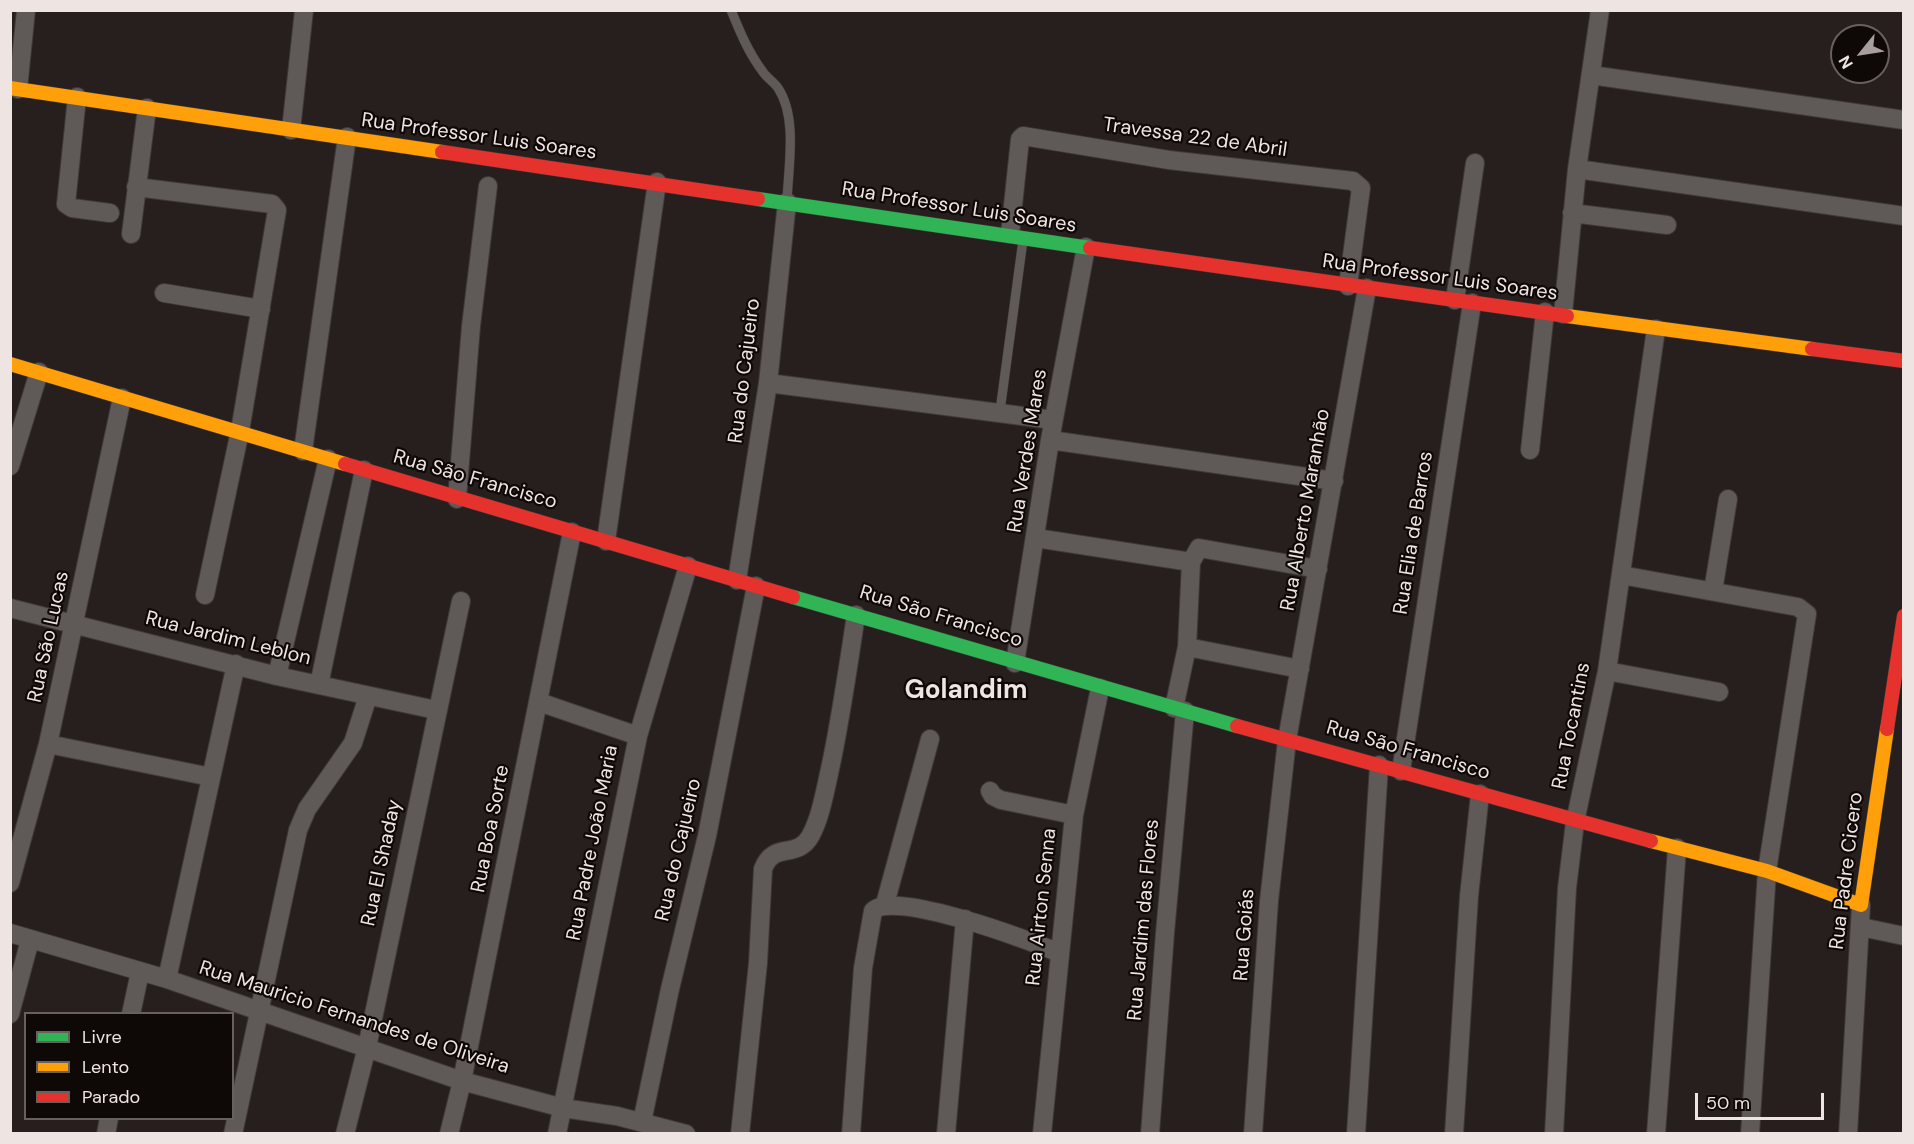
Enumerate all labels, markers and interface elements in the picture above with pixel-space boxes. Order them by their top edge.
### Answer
north arrow [1830,24,1890,84]
text: N [1834,52,1858,73]
street label: Rua Professor Luis Soares [360,109,598,165]
street label: Travessa 22 de Abril [1101,113,1289,163]
street label: Rua Professor Luis Soares [840,178,1078,238]
street label: Rua Professor Luis Soares [1321,250,1559,306]
street label: Rua do Cajueiro [724,297,766,445]
street label: Rua Verdes Mares [1003,367,1053,535]
street label: Rua Alberto Maranhão [1276,407,1336,613]
street label: Rua São Francisco [390,445,560,515]
street label: Rua Elia de Barros [1389,450,1439,616]
street label: Rua São Lucas [23,569,75,705]
street label: Rua São Francisco [857,581,1025,653]
street label: Rua Jardim Leblon [143,607,313,671]
street label: Rua Tocantins [1548,661,1596,791]
district label: Golandim [905,675,1027,707]
street label: Rua São Francisco [1323,716,1493,786]
street label: Rua Padre João Maria [562,743,624,943]
street label: Rua Boa Sorte [467,763,515,895]
street label: Rua do Cajueiro [651,776,707,924]
street label: Rua Padre Cicero [1825,791,1869,951]
street label: Rua El Shaday [357,797,407,929]
street label: Rua Jardim das Flores [1123,818,1165,1022]
street label: Rua Airton Senna [1022,827,1062,987]
street label: Rua Goiás [1230,888,1260,982]
street label: Rua Mauricio Fernandes de Oliveira [196,956,512,1080]
legend [24,1012,234,1120]
text: Livre [82,1025,122,1049]
text: Lento [82,1055,129,1079]
scale bar [1698,1081,1827,1119]
text: Parado [82,1085,140,1109]
text: 50 m [1706,1091,1750,1115]

